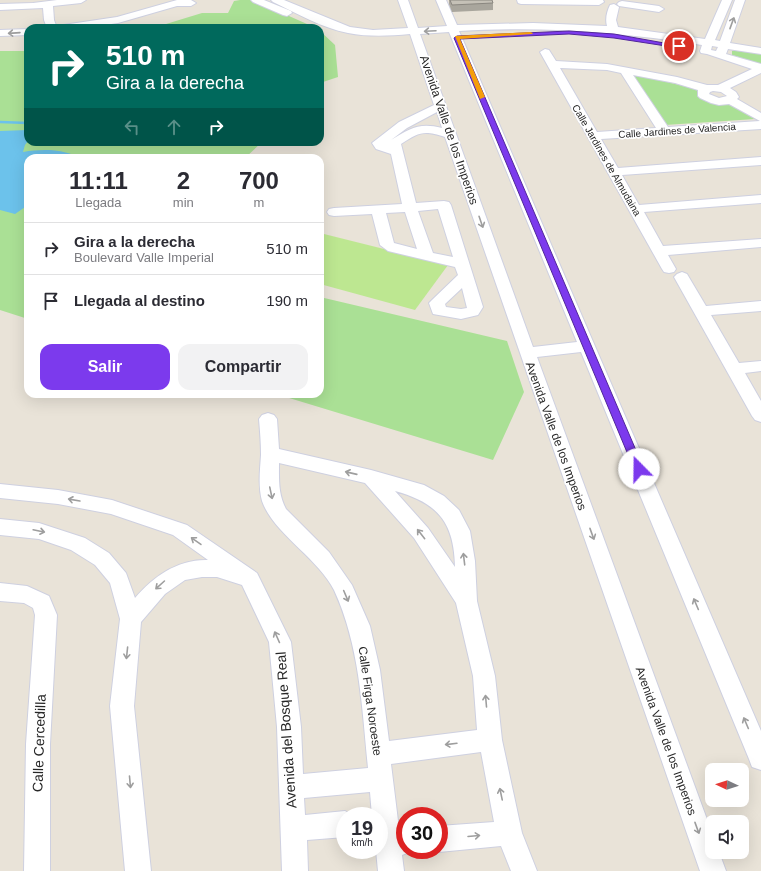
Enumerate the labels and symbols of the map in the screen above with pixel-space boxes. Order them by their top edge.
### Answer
one-way arrow [729,16,736,29]
one-way arrow [424,27,437,34]
one-way arrow [8,29,21,36]
pin [662,29,696,63]
street label: Avenida Valle de los Imperios [417,54,481,206]
street label: Calle Jardines de Almudaina [570,103,643,218]
street label: Calle Jardines de Valencia [618,121,737,140]
one-way arrow [477,215,485,227]
street label: Avenida Valle de los Imperios [523,360,589,512]
position arrow [618,448,660,490]
one-way arrow [345,468,358,476]
one-way arrow [267,486,275,499]
one-way arrow [68,496,81,504]
one-way arrow [32,528,45,536]
one-way arrow [417,528,425,539]
one-way arrow [588,528,596,540]
one-way arrow [191,537,202,545]
one-way arrow [461,553,468,566]
one-way arrow [155,580,165,589]
one-way arrow [343,590,351,602]
one-way arrow [691,598,699,610]
one-way arrow [273,632,281,644]
one-way arrow [124,646,131,659]
street label: Calle Firga Noroeste [355,646,385,757]
street label: Avenida del Bosque Real [273,651,299,809]
street label: Avenida Valle de los Imperios [633,665,699,817]
street label: Calle Cercedilla [29,694,49,792]
one-way arrow [483,695,490,708]
one-way arrow [742,718,749,730]
one-way arrow [445,741,458,748]
north arrow [705,763,749,807]
one-way arrow [127,775,134,788]
one-way arrow [496,788,504,801]
speed limit sign: 30 [396,807,448,859]
one-way arrow [694,821,701,834]
one-way arrow [467,832,480,839]

